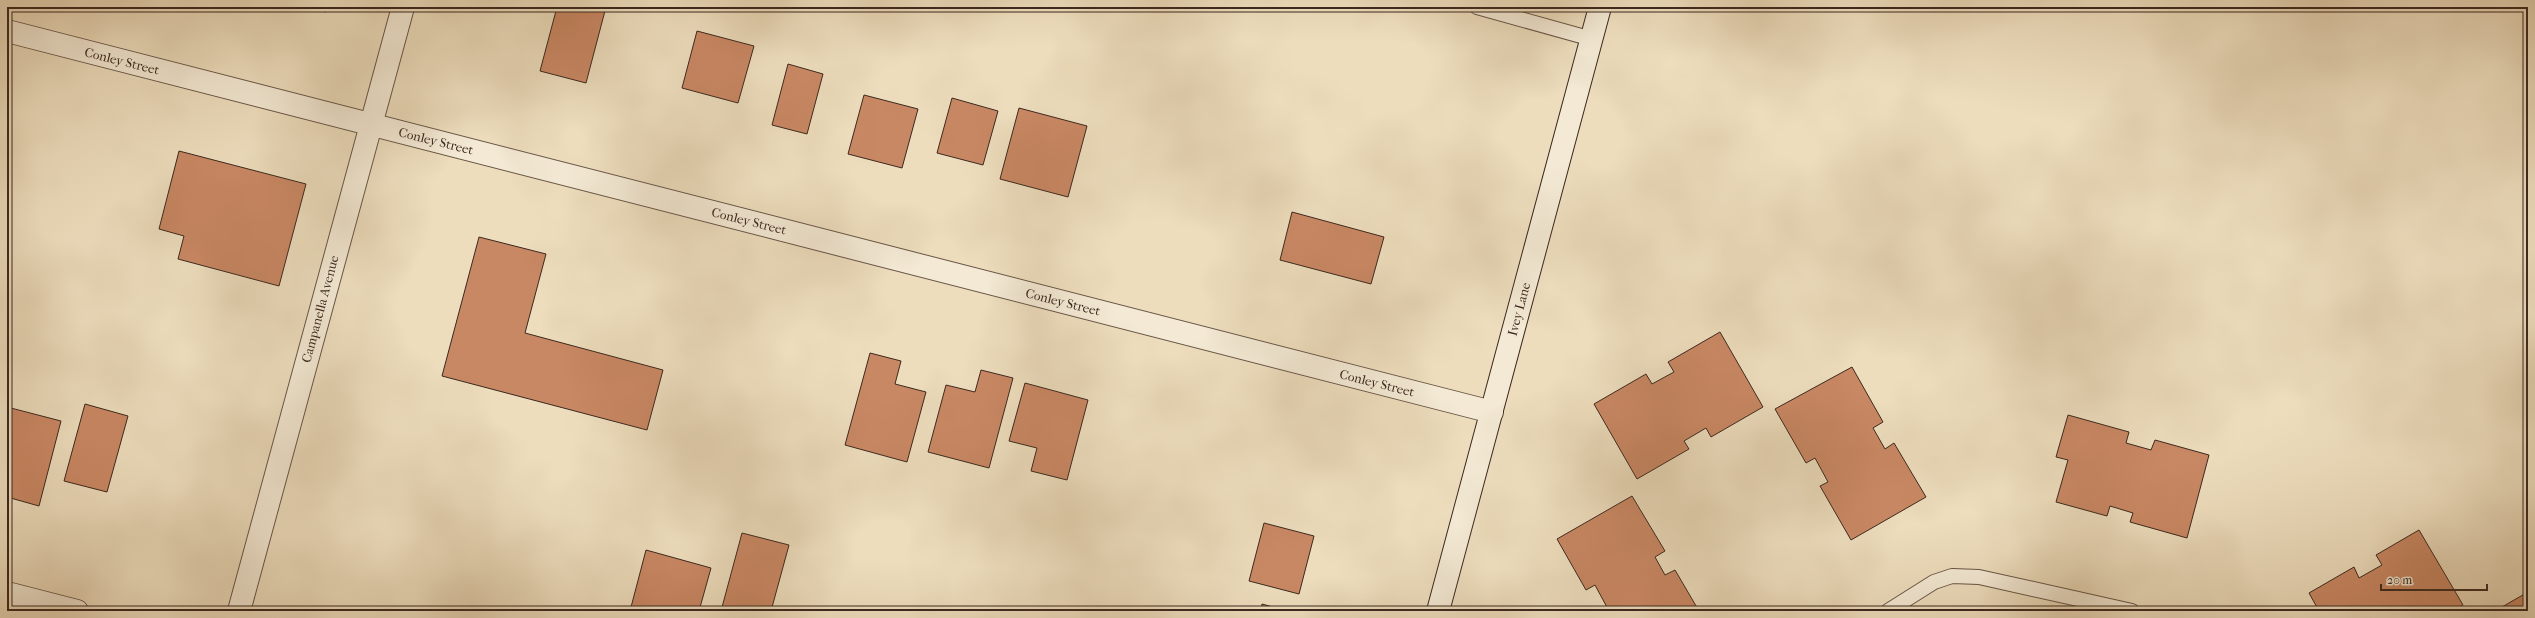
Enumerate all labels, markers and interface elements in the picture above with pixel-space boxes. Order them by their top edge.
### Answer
street label: Conley Street [83,44,161,78]
street label: Conley Street [397,124,475,158]
street label: Conley Street [710,204,788,238]
street label: Campanella Avenue [298,253,342,364]
street label: Ivey Lane [1505,280,1533,337]
street label: Conley Street [1024,285,1102,319]
street label: Conley Street [1338,366,1416,400]
scale bar [2381,566,2487,592]
text: 20 m [2387,573,2412,587]

